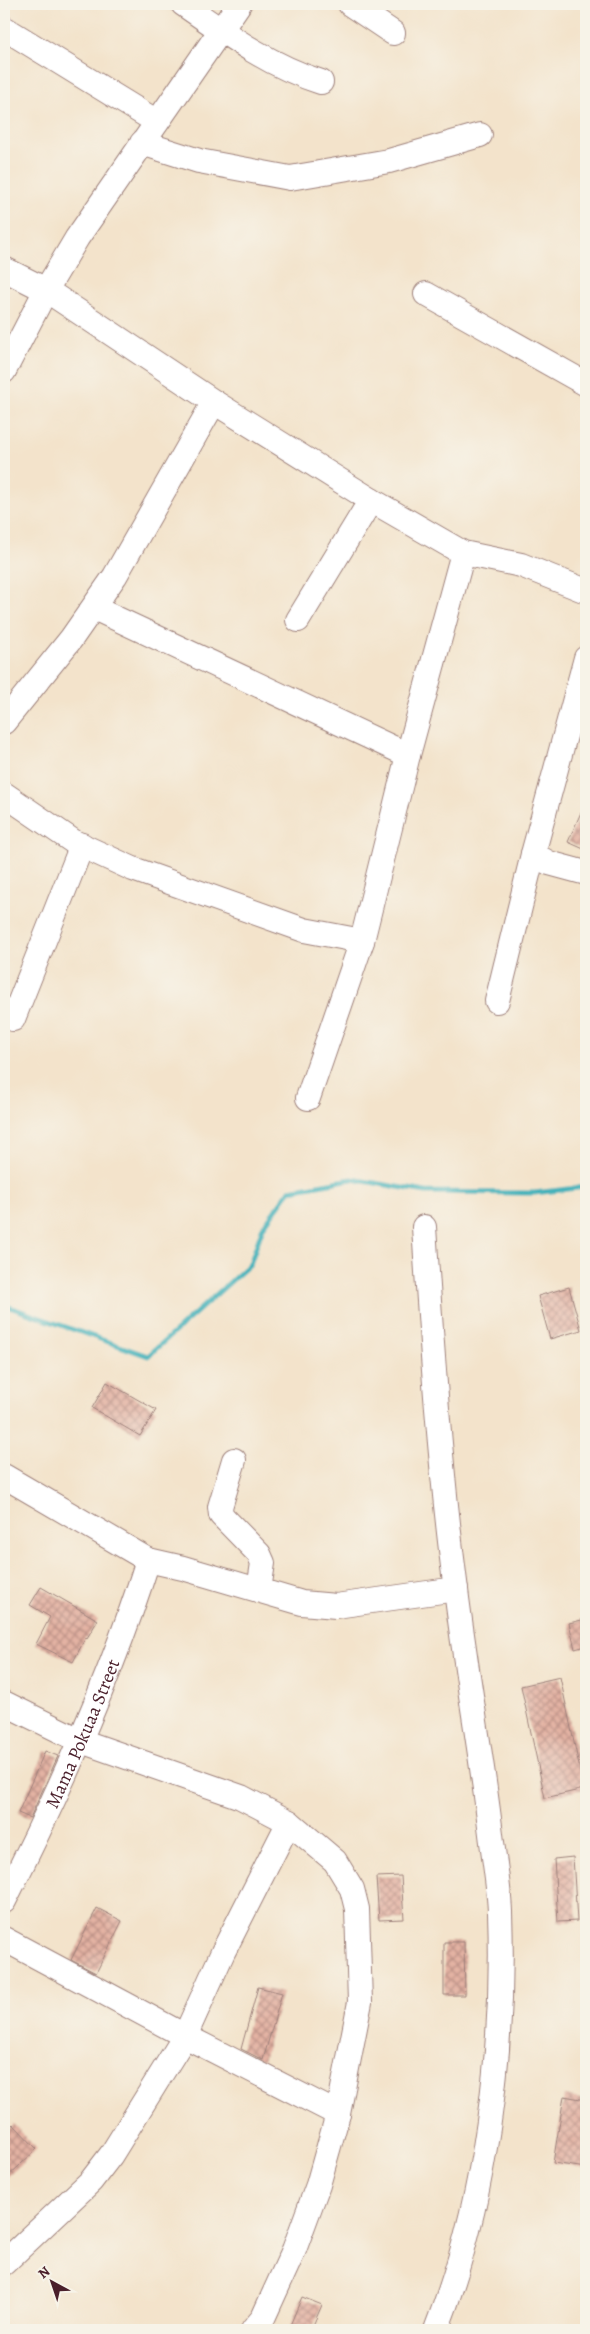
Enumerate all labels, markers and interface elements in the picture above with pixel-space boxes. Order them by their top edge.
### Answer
street label: Mama Pokuaa Street [39,1655,126,1813]
north arrow [28,2256,78,2306]
text: N [34,2262,54,2283]

